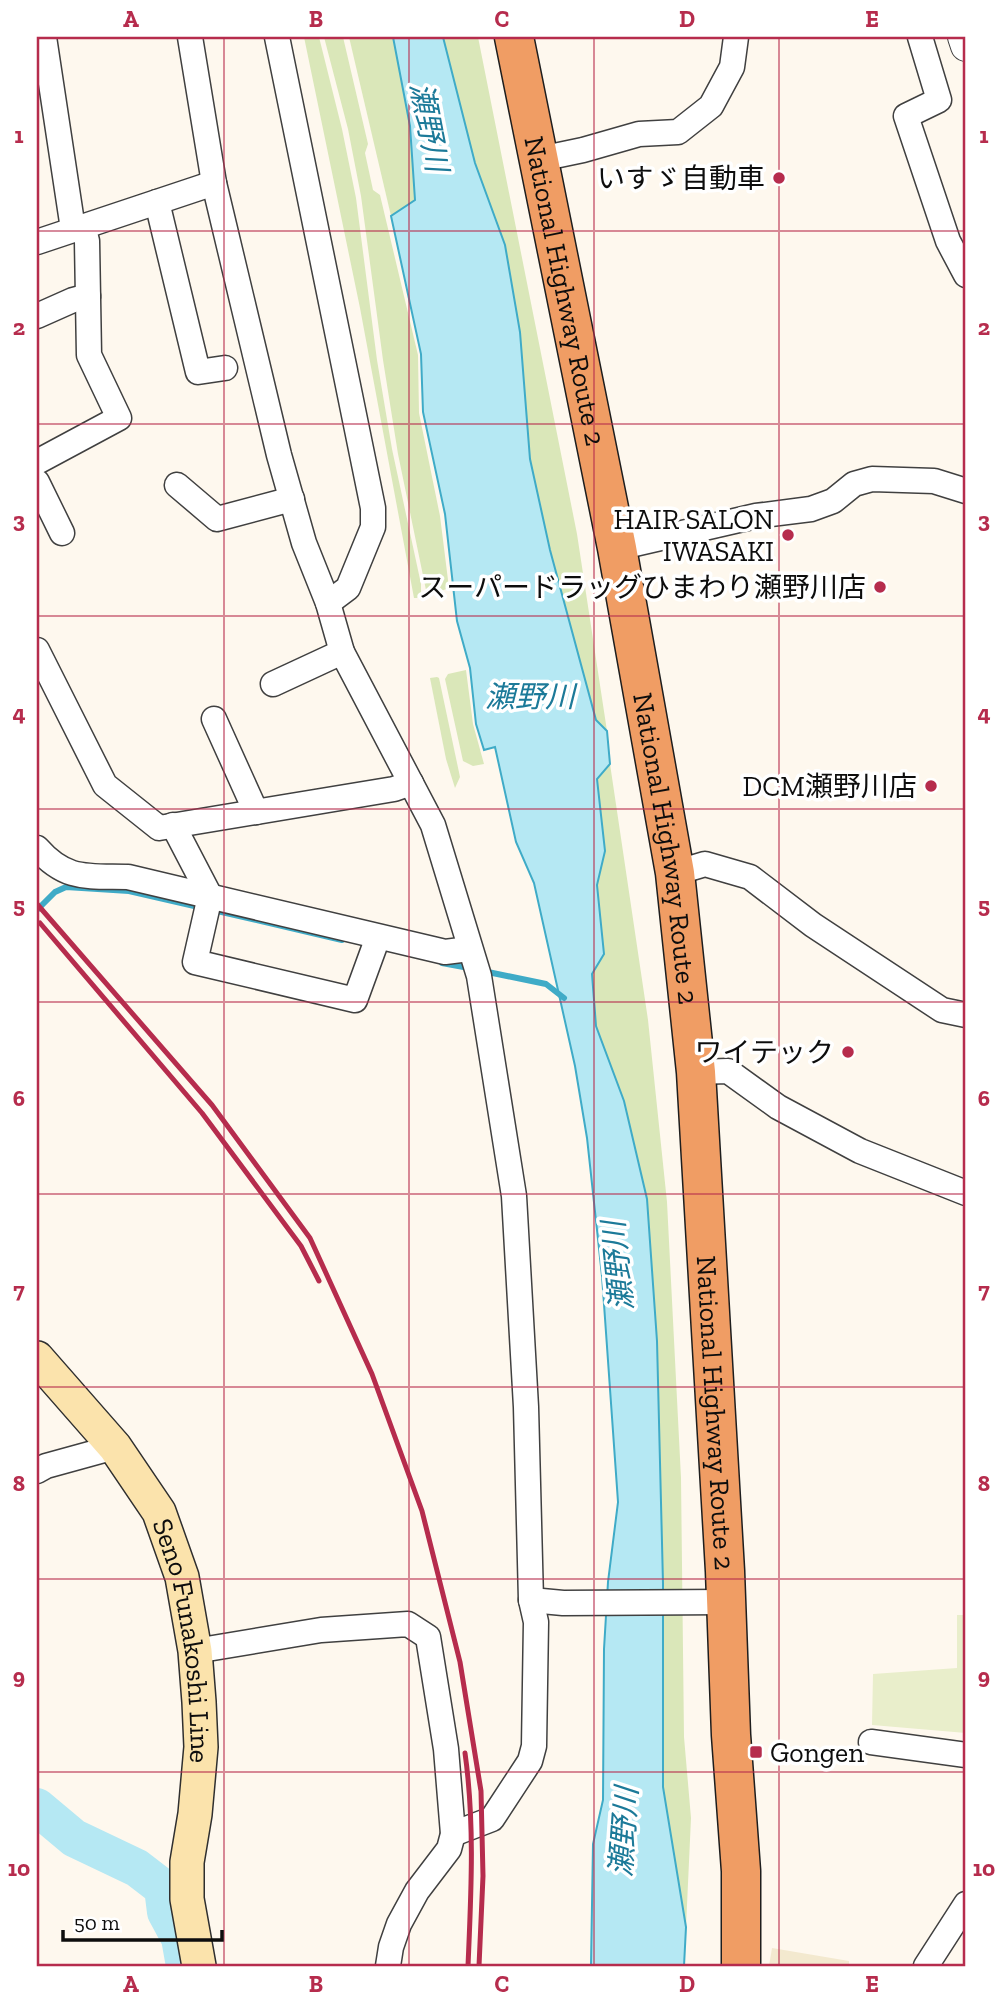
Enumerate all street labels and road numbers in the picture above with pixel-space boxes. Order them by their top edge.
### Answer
street label: National Highway Route 2 [518,133,612,448]
street label: National Highway Route 2 [627,690,705,1006]
street label: National Highway Route 2 [690,1255,741,1571]
street label: Seno Funakoshi Line [146,1514,218,1765]

